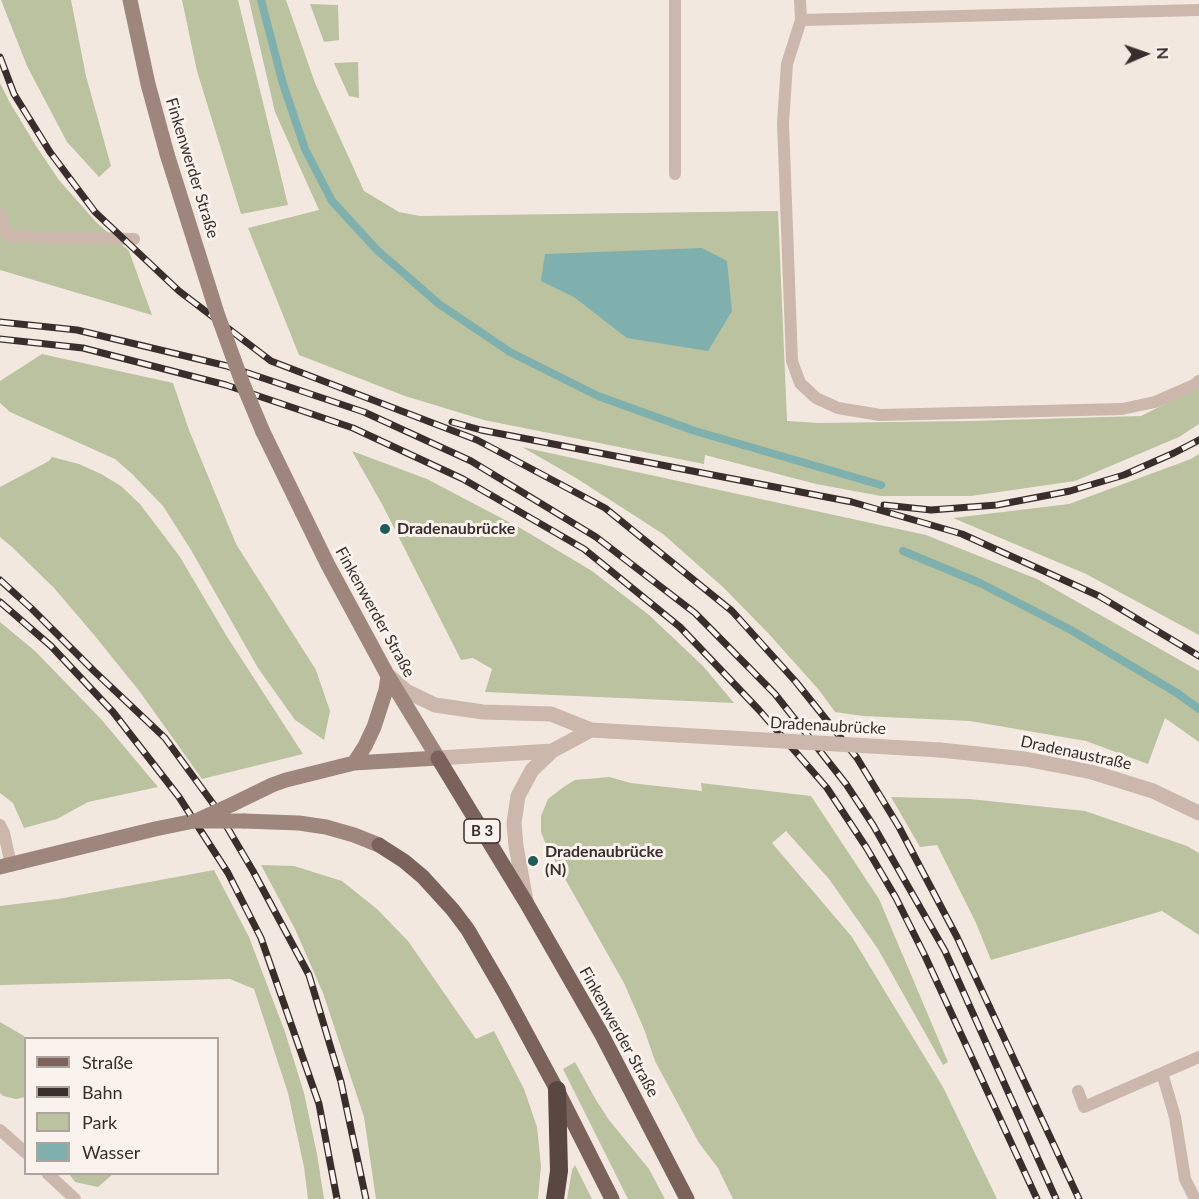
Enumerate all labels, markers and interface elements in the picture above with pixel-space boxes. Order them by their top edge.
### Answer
north arrow [1115,24,1175,84]
text: N [1154,47,1173,60]
street label: Finkenwerder Straße [161,95,223,241]
place label: Dradenaubrücke [397,519,515,539]
marker: Dradenaubrücke [378,522,392,536]
street label: Finkenwerder Straße [331,544,419,680]
street label: Dradenaubrücke [769,713,887,739]
street label: Dradenaustraße [1019,732,1133,774]
road number: B 3 [464,819,500,843]
place label: Dradenaubrücke (N) [545,842,663,880]
marker: Dradenaubrücke (N) [526,854,540,868]
street label: Finkenwerder Straße [575,964,663,1100]
legend [24,1037,219,1175]
text: Straße [82,1051,133,1073]
text: Bahn [82,1081,123,1103]
text: Park [82,1111,117,1133]
text: Wasser [82,1141,140,1163]

